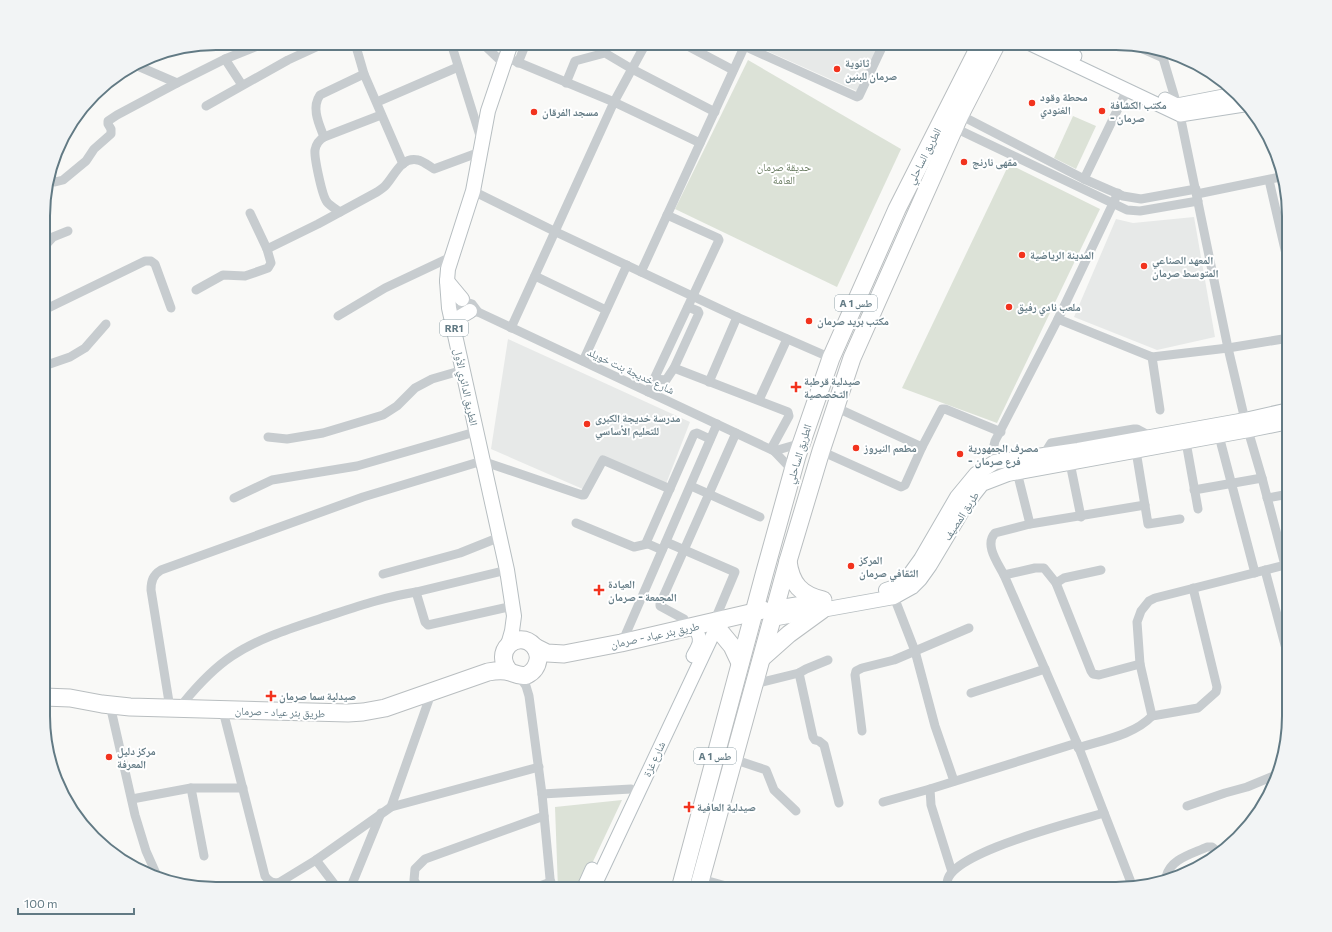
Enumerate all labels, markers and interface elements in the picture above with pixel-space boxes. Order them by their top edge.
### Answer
place label: ثانوية صرمان للبنين [845,56,898,84]
marker: ثانوية صرمان للبنين [832,64,842,74]
place label: محطة وقود الغنودي [1040,90,1088,119]
marker: محطة وقود الغنودي [1027,98,1037,108]
place label: مكتب الكشافة - صرمان [1110,98,1167,126]
place label: مسجد الفرقان [542,105,598,120]
marker: مكتب الكشافة - صرمان [1097,106,1107,116]
marker: مسجد الفرقان [529,107,539,117]
street label: الطريق الساحلي [904,125,946,187]
place label: مقهى نارنج [972,155,1017,170]
marker: مقهى نارنج [959,157,969,167]
park label: حديقة صرمان العامة [757,160,811,186]
place label: المدينة الرياضية [1030,248,1094,262]
marker: المدينة الرياضية [1017,250,1027,260]
place label: المعهد الصناعي المتوسط صرمان [1152,253,1219,281]
marker: المعهد الصناعي المتوسط صرمان [1139,261,1149,271]
road number: A 1 طس [835,295,877,311]
place label: ملعب نادي رفيق [1017,300,1081,316]
marker: ملعب نادي رفيق [1004,302,1014,312]
place label: مكتب بريد صرمان [817,314,889,329]
marker: مكتب بريد صرمان [804,316,814,326]
road number: RR1 [440,320,468,336]
street label: شارع خديجة بنت خويلد [585,345,677,397]
street label: الطريق الدائري الأول [449,347,481,427]
place label: صيدلية قرطبة التخصصية [804,374,861,400]
marker: صيدلية قرطبة التخصصية [791,382,801,392]
place label: مدرسة خديجة الكبرى للتعليم الأساسي [595,411,681,440]
marker: مدرسة خديجة الكبرى للتعليم الأساسي [582,419,592,429]
street label: الطريق الساحلي [783,423,816,486]
place label: مطعم النيروز [863,441,917,456]
place label: مصرف الجمهورية - فرع صرمان [968,441,1038,469]
marker: مطعم النيروز [851,443,861,453]
marker: مصرف الجمهورية - فرع صرمان [955,449,965,459]
street label: طريق المصيف [940,489,982,543]
place label: المركز الثقافي صرمان [858,553,919,582]
marker: المركز الثقافي صرمان [846,561,856,571]
place label: العيادة المجمعة - صرمان [608,577,677,605]
marker: العيادة المجمعة - صرمان [593,584,605,596]
street label: طريق بئر عياد - صرمان [609,619,701,651]
place label: صيدلية سما صرمان [279,689,356,704]
marker: صيدلية سما صرمان [266,691,276,701]
street label: طريق بئر عياد - صرمان [235,703,325,721]
street label: شارع غزة [640,739,668,779]
place label: مركز دليل المعرفة [117,744,156,771]
road number: A 1 طس [694,748,736,764]
marker: مركز دليل المعرفة [104,752,114,762]
place label: صيدلية العافية [697,800,756,813]
marker: صيدلية العافية [684,802,694,812]
scale bar [18,890,134,916]
text: 100 m [24,896,58,910]

